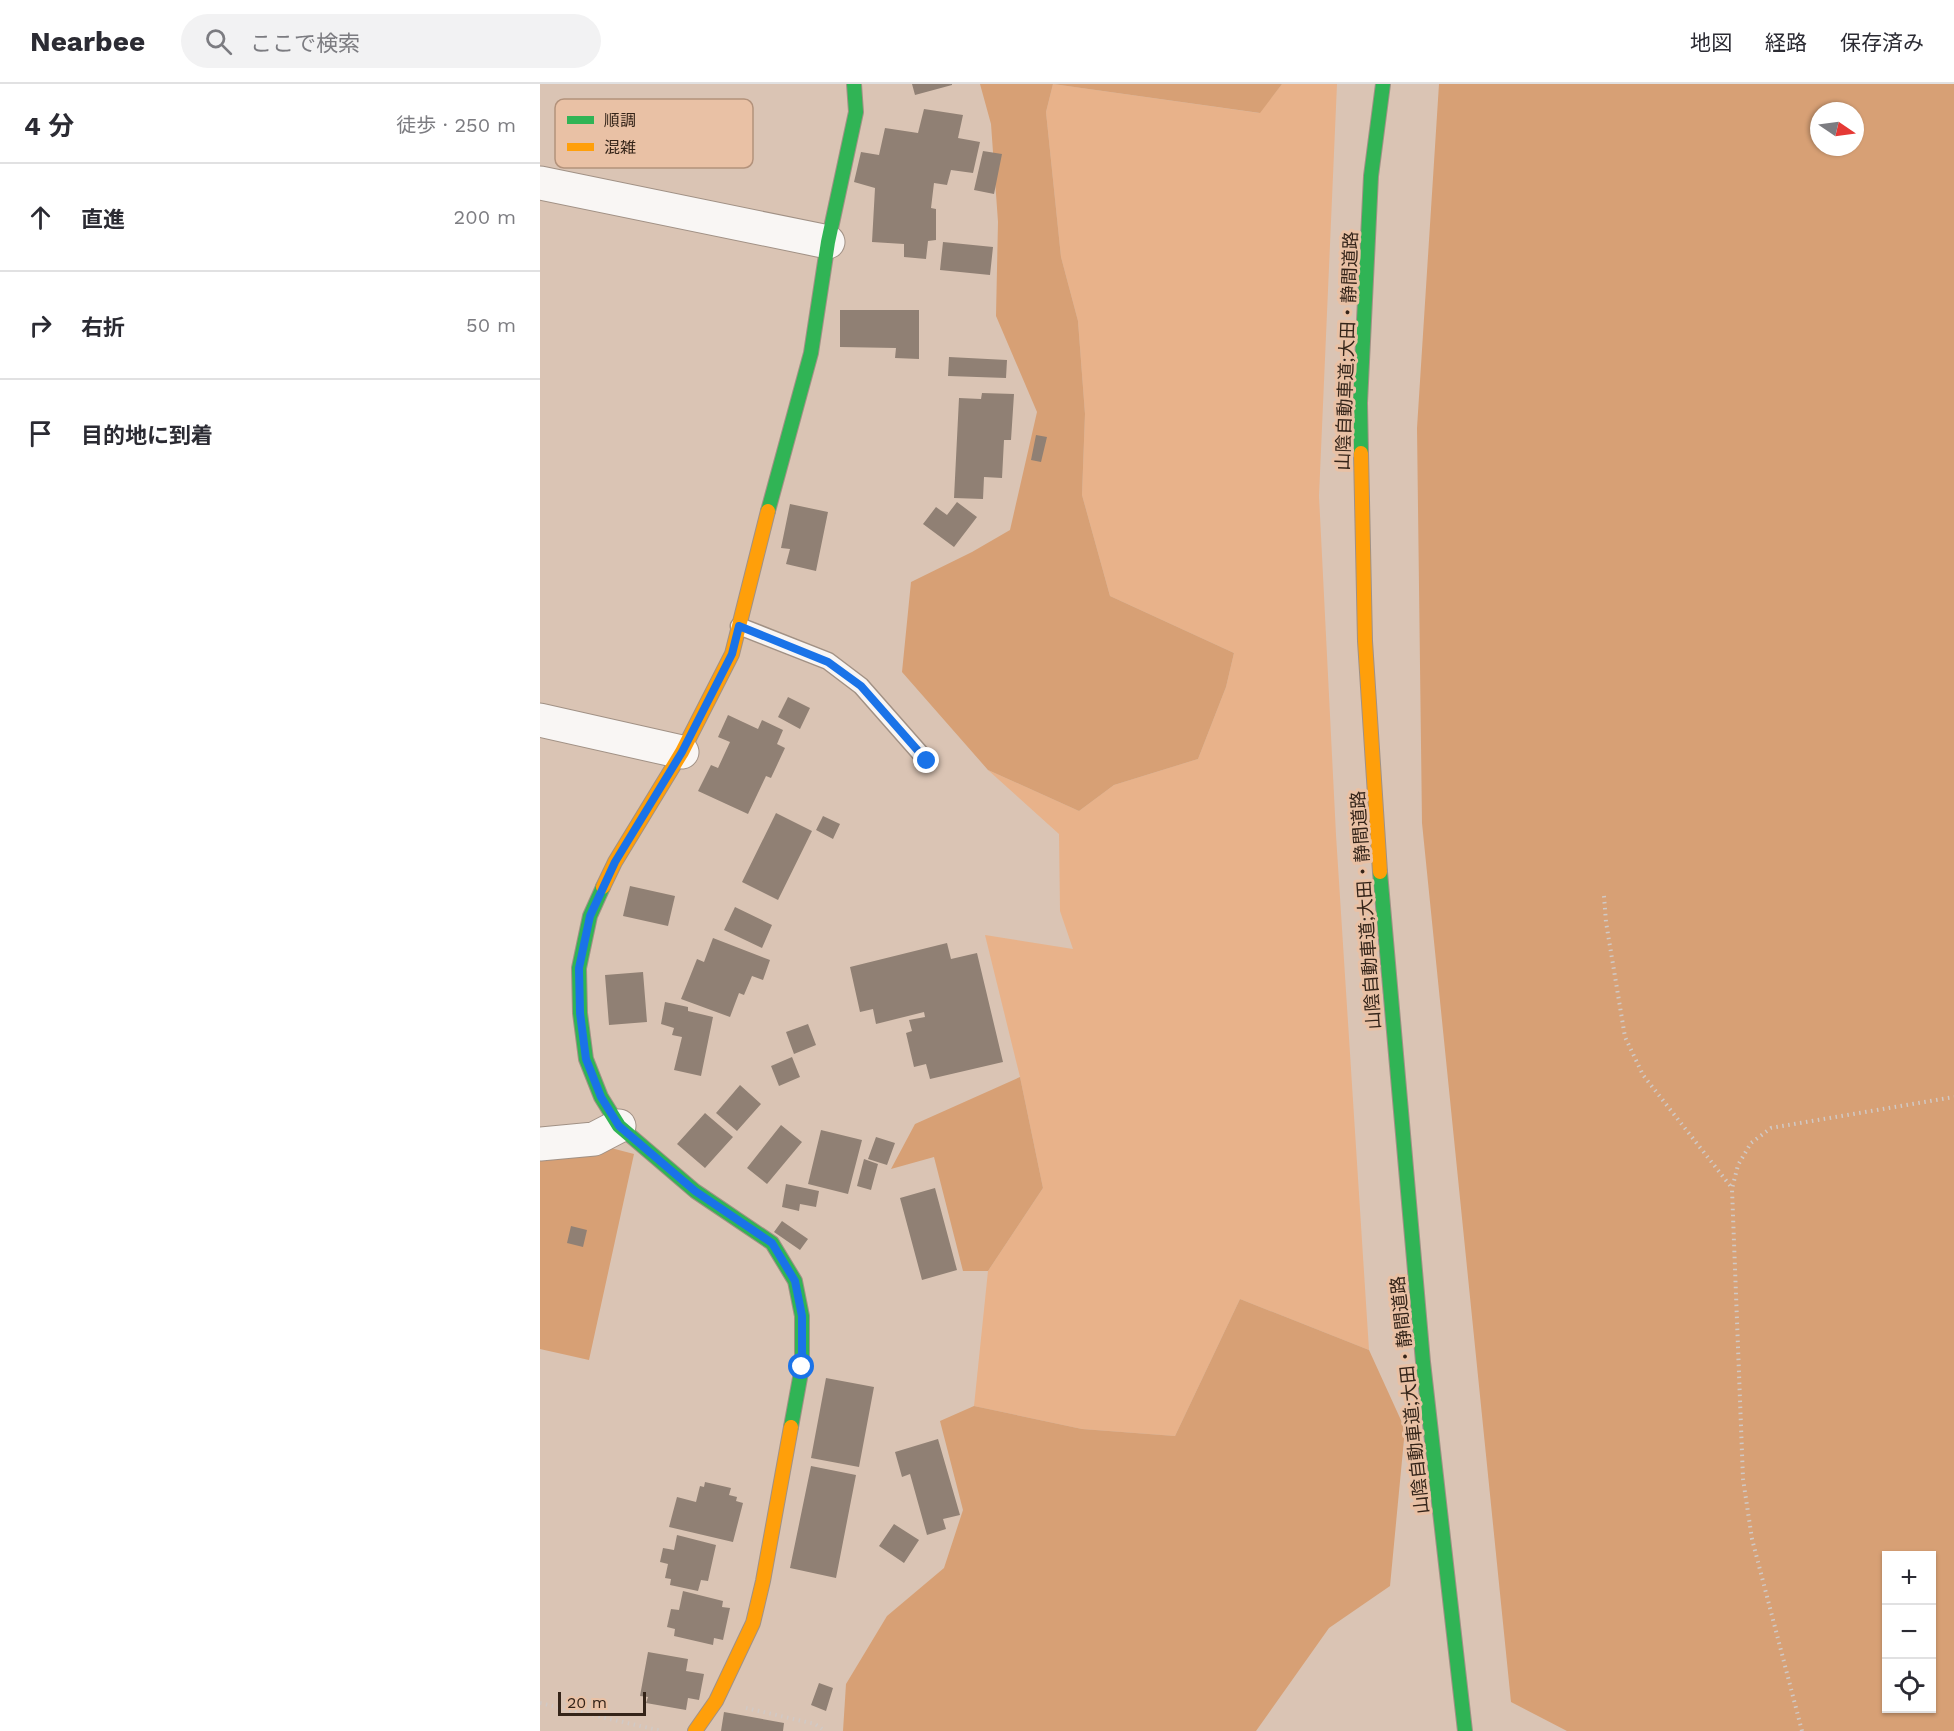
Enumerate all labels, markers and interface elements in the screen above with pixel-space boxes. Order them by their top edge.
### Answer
search box [181,14,601,68]
text: Nearbee [30,25,145,58]
icon: search [202,25,235,58]
text: 地図 [1690,30,1732,55]
text: 経路 [1765,30,1807,55]
text: 保存済み [1840,30,1924,55]
text: ここで検索 [250,31,360,56]
legend [555,99,753,168]
north arrow [1810,102,1864,156]
text: 4 分 [24,111,74,141]
text: 順調 [604,111,636,130]
text: 徒歩 · 250 m [396,113,516,137]
text: 混雑 [604,138,636,157]
icon: ahead [24,201,57,234]
text: 200 m [454,205,516,229]
text: 直進 [81,207,125,232]
street label: 山陰自動車道;大田・静間道路 [1332,231,1361,471]
icon: right [24,309,57,342]
text: 50 m [466,313,516,337]
text: 右折 [81,315,125,340]
icon: arrive [24,417,57,450]
text: 目的地に到着 [81,423,213,448]
route end [913,747,939,773]
street label: 山陰自動車道;大田・静間道路 [1347,790,1384,1030]
street label: 山陰自動車道;大田・静間道路 [1387,1275,1432,1515]
route start [788,1353,814,1379]
map controls [1882,1551,1936,1713]
button: + [1882,1551,1936,1605]
button: − [1882,1605,1936,1659]
button: locate [1882,1659,1936,1713]
scale bar [558,1689,646,1716]
text: 20 m [567,1693,607,1712]

